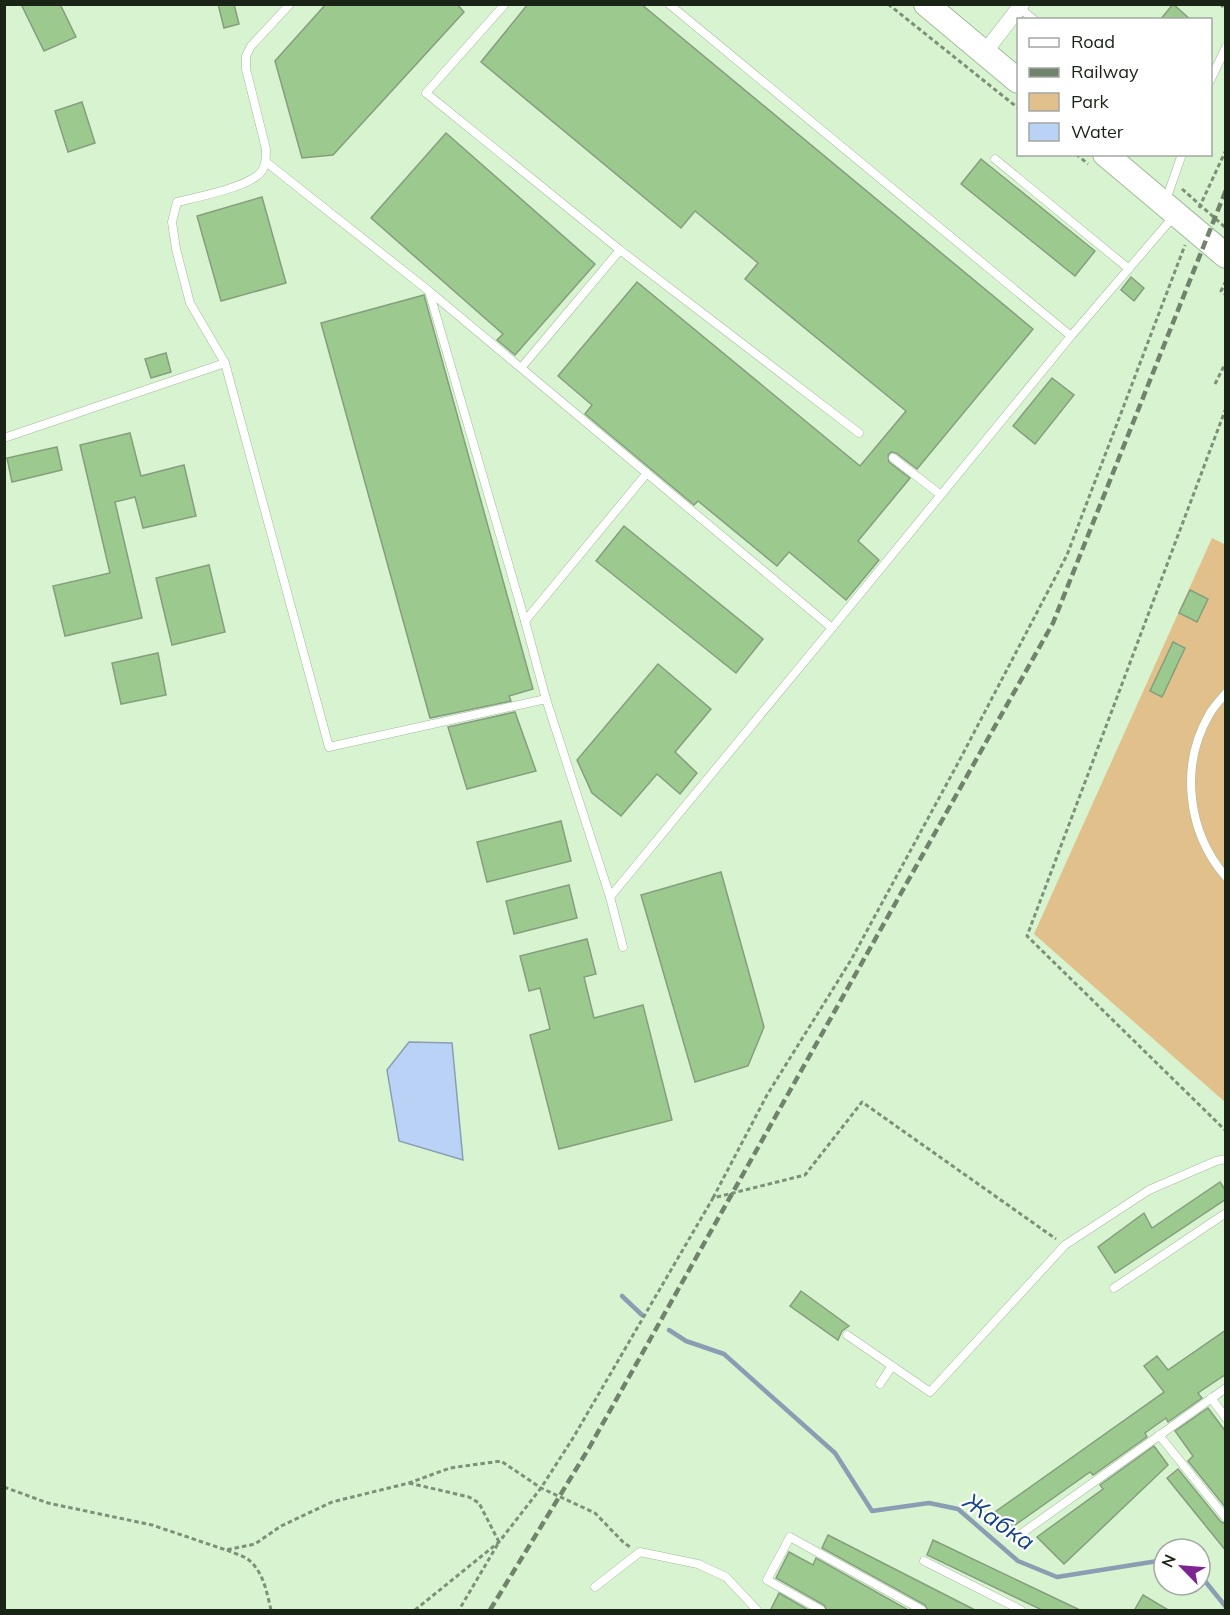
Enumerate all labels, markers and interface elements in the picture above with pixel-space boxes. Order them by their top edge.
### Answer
legend [1017,18,1212,156]
text: Road [1071,30,1115,53]
text: Railway [1071,60,1139,83]
text: Park [1071,90,1110,113]
text: Water [1071,120,1124,143]
water label: Жабка [957,1485,1041,1556]
north arrow [1152,1537,1212,1597]
text: N [1157,1551,1180,1570]

